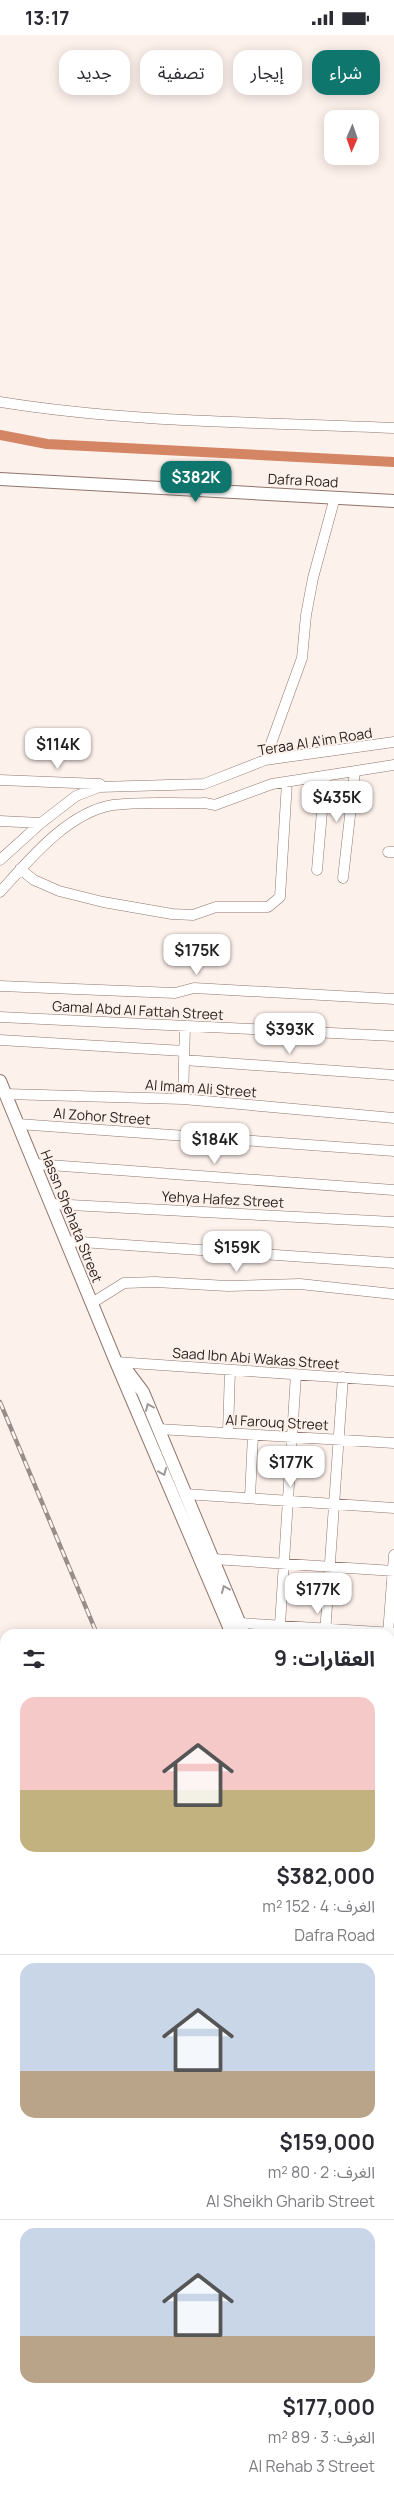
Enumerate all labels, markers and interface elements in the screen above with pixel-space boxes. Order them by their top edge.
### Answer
text: 13:17 [25,5,69,31]
chip: جديد [59,50,130,95]
chip: تصفية [140,50,223,95]
chip: إيجار [233,50,302,95]
chip: شراء [312,50,380,95]
north arrow [324,110,379,165]
map controls [324,110,379,165]
pin: $382K [161,461,231,503]
text: $382K [171,466,221,488]
street label: Dafra Road [267,469,339,491]
street label: Teraa Al A'im Road [256,723,374,759]
pin: $114K [23,727,93,770]
text: $114K [36,733,80,755]
pin: $435K [302,781,372,823]
text: $435K [313,786,361,808]
pin: $175K [162,933,232,976]
text: $175K [174,939,220,961]
street label: Gamal Abd Al Fattah Street [52,996,225,1024]
pin: $393K [255,1013,325,1055]
text: $393K [266,1018,314,1040]
street label: Al Imam Ali Street [145,1075,258,1101]
street label: Al Zohor Street [53,1103,152,1129]
pin: $184K [180,1123,250,1165]
text: $184K [192,1128,238,1150]
street label: Hassn Shehata Street [37,1147,107,1286]
street label: Yehya Hafez Street [161,1186,285,1212]
pin: $159K [202,1231,272,1273]
text: $159K [214,1236,260,1258]
street label: Saad Ibn Abi Wakas Street [172,1343,341,1373]
one-way arrow [144,1403,155,1412]
street label: Al Farouq Street [225,1410,329,1434]
pin: $177K [256,1445,326,1488]
text: $177K [269,1451,313,1473]
one-way arrow [156,1467,167,1476]
pin: $177K [283,1573,353,1615]
text: $177K [296,1578,340,1600]
one-way arrow [221,1585,232,1594]
text: العقارات: 9 [274,1644,375,1672]
icon: filters [20,1645,48,1673]
icon: home [153,1730,243,1820]
text: $382,000 [276,1862,375,1890]
text: الغرف: 4 · 152 m² [262,1895,375,1917]
text: Dafra Road [294,1924,375,1946]
icon: home [153,1995,243,2085]
text: $159,000 [280,2128,375,2156]
text: الغرف: 2 · 80 m² [268,2161,375,2183]
text: Al Sheikh Gharib Street [206,2190,375,2212]
icon: home [153,2260,243,2350]
text: $177,000 [283,2393,375,2421]
text: الغرف: 3 · 89 m² [268,2426,375,2448]
text: Al Rehab 3 Street [248,2455,375,2477]

